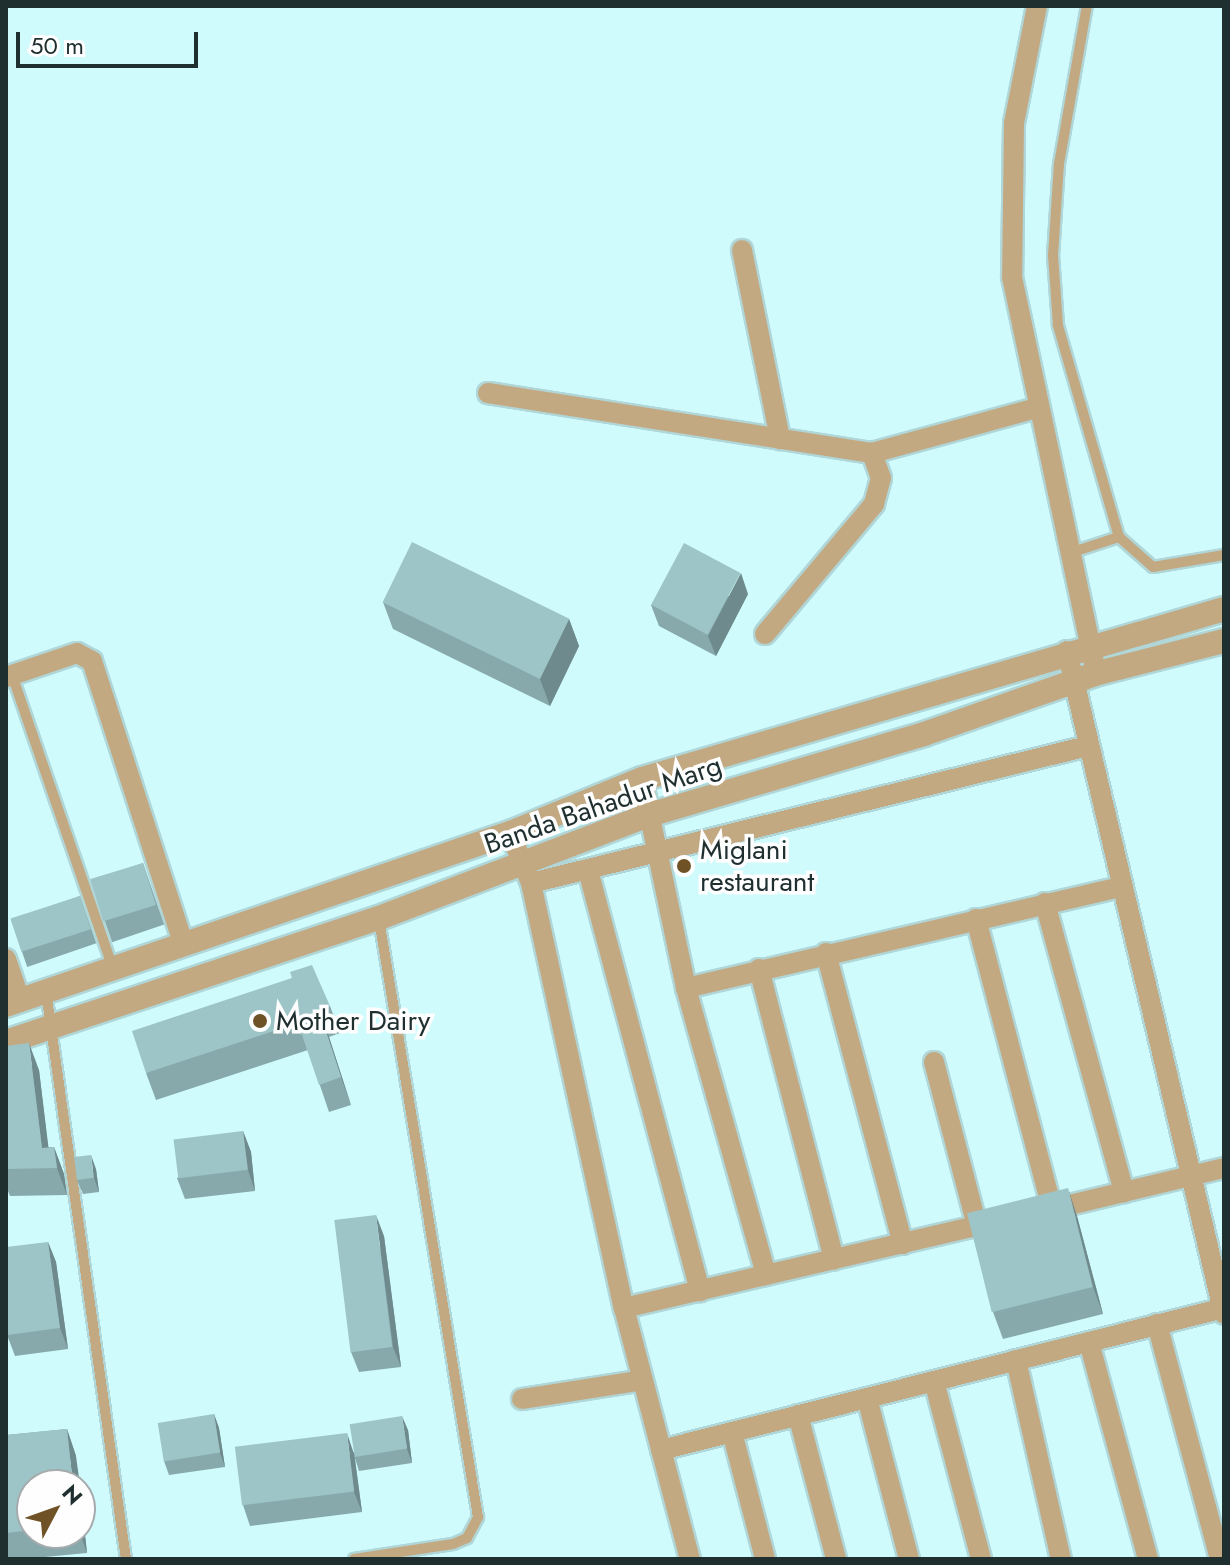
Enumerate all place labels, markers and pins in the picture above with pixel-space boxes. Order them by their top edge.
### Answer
place label: Miglani restaurant [700,833,814,899]
marker: Miglani restaurant [675,857,693,875]
place label: Mother Dairy [276,1004,430,1038]
marker: Mother Dairy [251,1012,269,1030]

